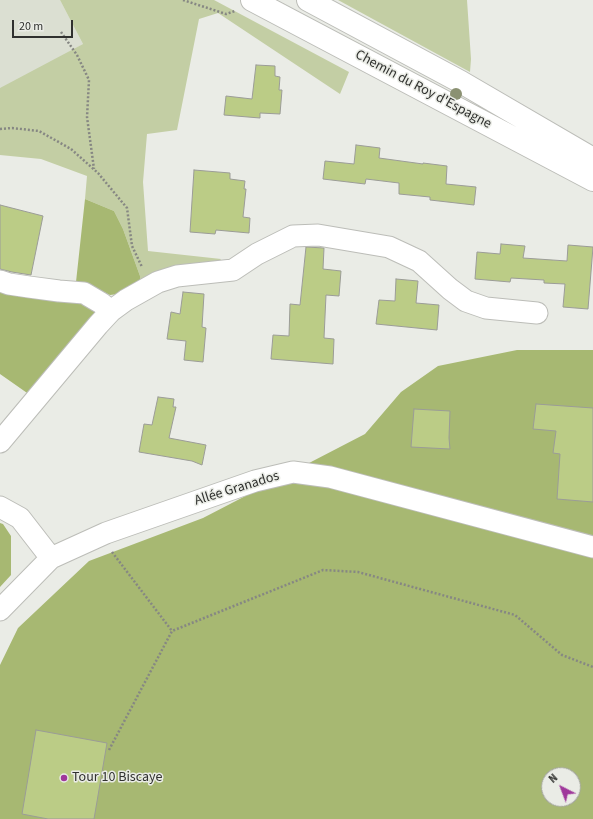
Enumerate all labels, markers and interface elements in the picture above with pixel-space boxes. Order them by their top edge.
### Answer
scale bar [14,12,75,38]
text: 20 m [19,18,43,35]
street label: Chemin du Roy d'Espagne [352,47,494,133]
street label: Allée Granados [193,468,281,510]
north arrow [541,767,581,807]
place label: Tour 10 Biscaye [72,770,162,786]
text: N [546,770,561,786]
marker: Tour 10 Biscaye [59,773,69,783]

